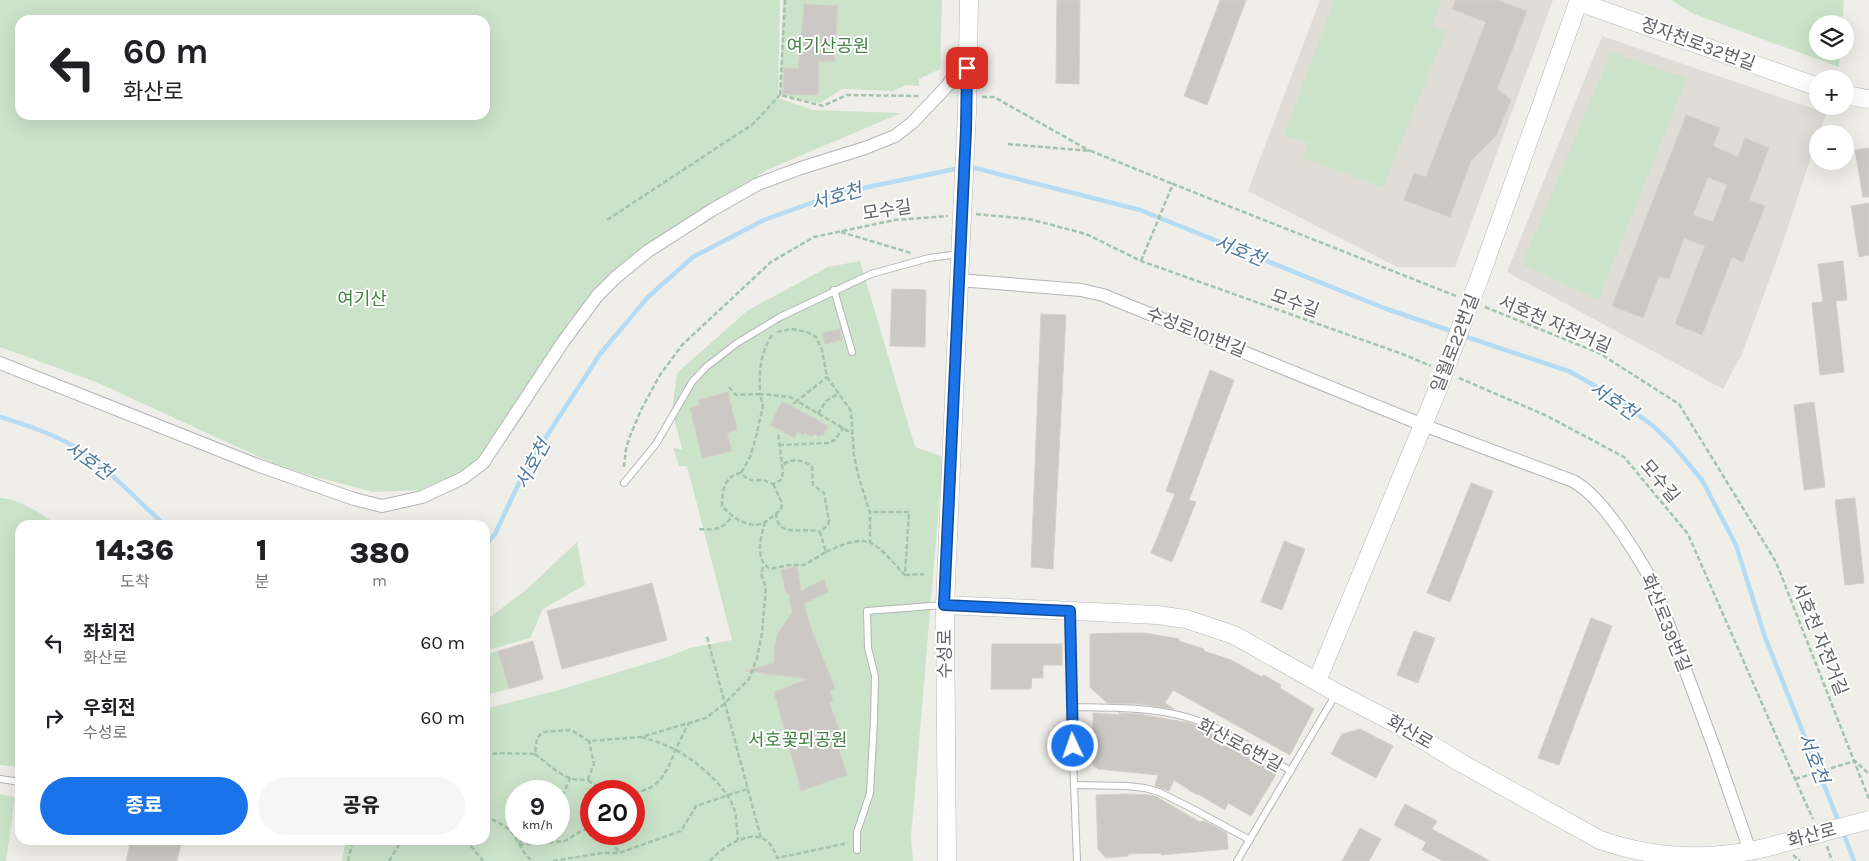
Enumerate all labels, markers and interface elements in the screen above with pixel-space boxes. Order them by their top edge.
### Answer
street label: 정자천로32번길 [1638,13,1758,75]
map controls [1809,15,1854,170]
button: layers [1809,15,1854,60]
text: 60 m [123,31,208,72]
icon: left [40,35,105,100]
park label: 여기산공원 [787,35,869,57]
pin [946,47,988,89]
icon: arrive [953,54,981,82]
button: + [1809,70,1854,115]
text: 화산로 [123,79,184,105]
button: − [1809,125,1854,170]
water label: 서호천 [808,179,866,215]
street label: 모수길 [861,195,913,225]
water label: 서호천 [1211,231,1269,272]
street label: 모수길 [1268,284,1322,322]
park label: 여기산 [337,288,387,310]
street label: 서호천 자전거길 [1495,290,1615,358]
street label: 일월로22번길 [1426,291,1484,395]
street label: 수성로101번길 [1143,302,1249,362]
water label: 서호천 [1586,377,1643,425]
water label: 서호천 [511,435,556,493]
water label: 서호천 [61,437,117,486]
street label: 모수길 [1636,455,1684,507]
text: 14:36 [95,532,174,568]
text: 1 [256,532,268,568]
text: 380 [349,535,410,571]
text: m [372,571,387,590]
street label: 화산로39번길 [1636,571,1696,675]
text: 도착 [120,572,149,591]
text: 분 [254,572,269,591]
street label: 서호천 자전거길 [1787,579,1853,699]
text: 좌회전 [83,622,135,644]
icon: left [40,629,68,657]
street label: 수성로 [934,629,956,679]
text: 60 m [421,632,465,654]
text: 화산로 [83,648,127,667]
text: 우회전 [83,697,135,719]
icon: right [40,704,68,732]
text: 60 m [421,707,465,729]
street label: 화산로 [1383,710,1437,754]
street label: 화산로6번길 [1194,713,1286,777]
position arrow [1046,719,1098,771]
text: 수성로 [83,723,127,742]
park label: 서호꽃뫼공원 [748,729,848,751]
water label: 서호천 [1793,730,1834,788]
button: 종료 [40,777,248,835]
button: 공유 [258,777,465,835]
speed limit sign: 20 [580,780,645,845]
text: 9 [530,792,545,821]
text: km/h [522,818,553,832]
street label: 화산로 [1785,818,1839,852]

